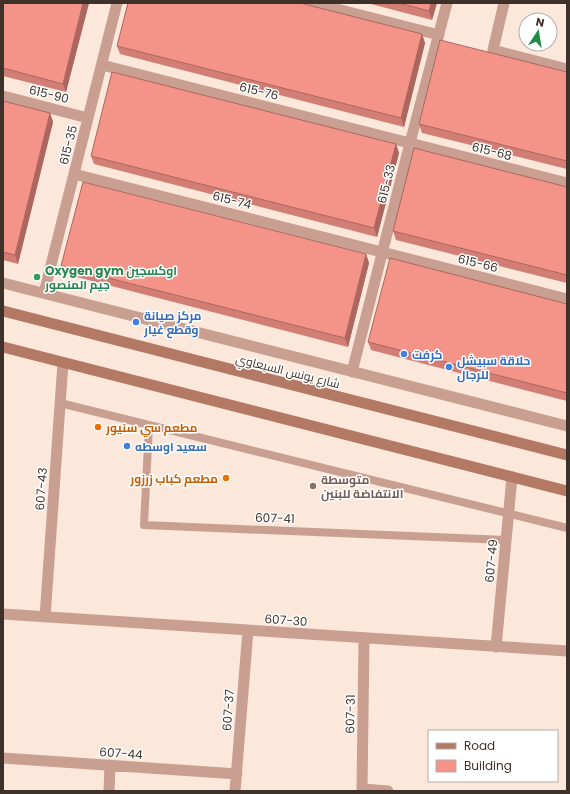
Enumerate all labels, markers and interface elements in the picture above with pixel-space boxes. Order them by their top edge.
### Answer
north arrow [518,12,558,52]
text: N [534,14,546,31]
street label: 615-76 [238,78,280,104]
street label: 615-90 [27,81,71,107]
street label: 615-35 [55,123,81,167]
street label: 615-68 [470,138,514,164]
street label: 615-33 [373,163,399,205]
street label: 615-74 [211,187,254,213]
street label: 615-66 [456,250,500,276]
place label: Oxygen gym اوكسجين جيم المنصور [44,262,177,293]
marker: Oxygen gym اوكسجين جيم المنصور [32,272,42,282]
place label: مركز صيانة وقطع غيار [143,307,202,339]
marker: مركز صيانة وقطع غيار [131,317,141,327]
place label: كرفت [412,346,442,363]
marker: كرفت [399,349,409,359]
street label: شارع يونس السبعاوي [234,350,342,394]
place label: حلاقة سبيشل للرجال [457,352,530,383]
marker: حلاقة سبيشل للرجال [444,362,454,372]
place label: مطعم سي سنيور [105,419,198,438]
marker: مطعم سي سنيور [93,422,103,432]
place label: سعيد اوسطه [135,438,207,455]
marker: سعيد اوسطه [122,441,132,451]
street label: 607-43 [31,467,51,511]
place label: مطعم كباب زرزور [129,470,218,487]
place label: متوسطة الانتفاضة للبنين [321,471,403,502]
marker: مطعم كباب زرزور [221,473,231,483]
marker: متوسطة الانتفاضة للبنين [308,481,318,491]
street label: 607-41 [255,509,295,527]
street label: 607-49 [481,539,501,583]
street label: 607-30 [264,610,308,630]
street label: 607-37 [218,688,238,732]
street label: 607-31 [341,694,359,734]
legend [428,730,558,782]
text: Road [464,737,495,754]
street label: 607-44 [99,743,144,763]
text: Building [464,757,512,774]

